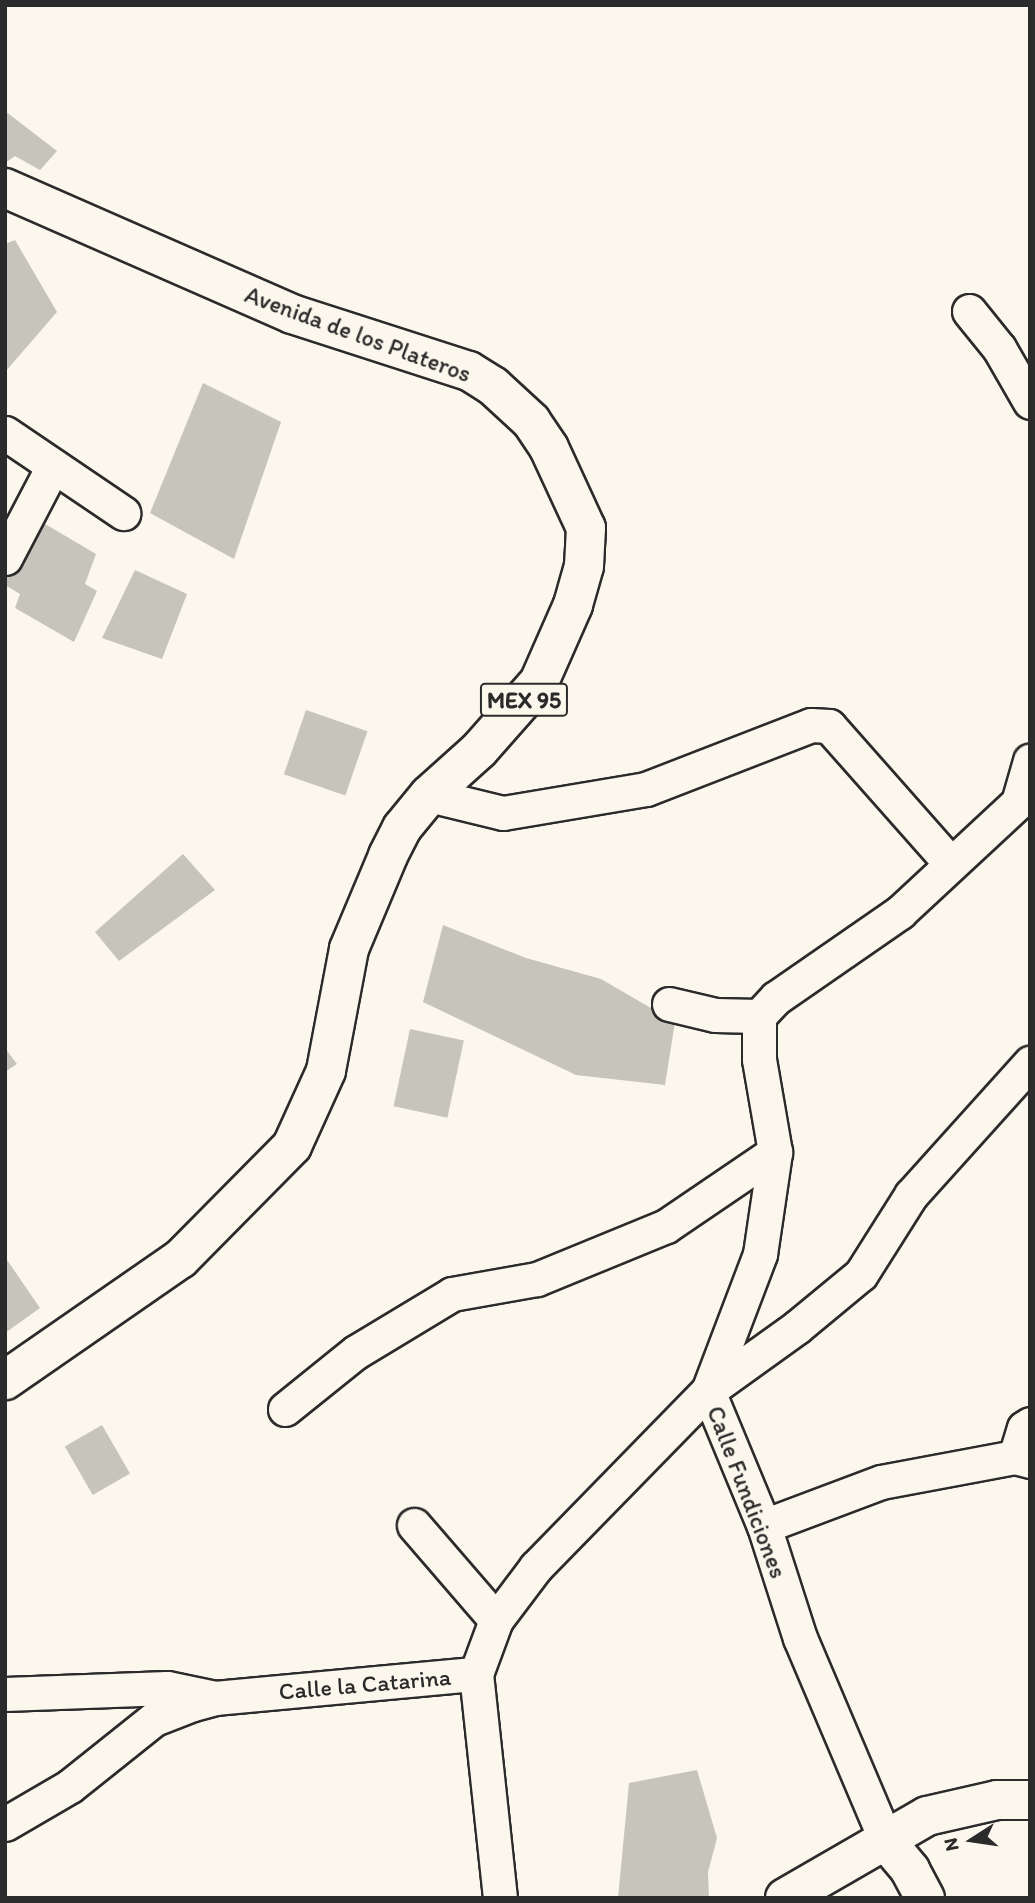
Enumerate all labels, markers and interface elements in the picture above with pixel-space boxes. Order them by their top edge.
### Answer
street label: Avenida de los Plateros [241,280,475,388]
road number: MEX 95 [478,680,570,720]
street label: Calle Fundiciones [701,1402,793,1582]
street label: Calle la Catarina [278,1662,452,1706]
north arrow [937,1805,1007,1875]
text: N [938,1836,964,1853]

